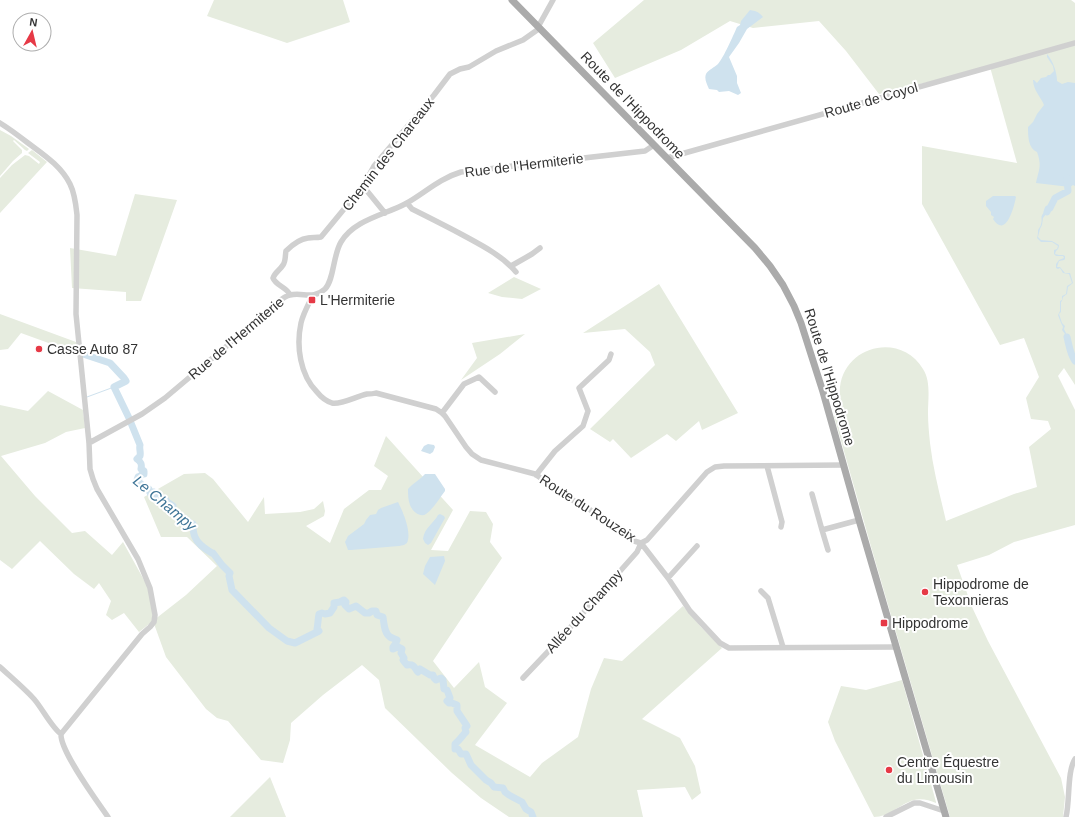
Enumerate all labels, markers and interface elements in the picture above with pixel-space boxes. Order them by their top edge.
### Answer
north arrow [12,12,52,52]
text: N [29,16,38,29]
street label: Route de l'Hippodrome [578,48,688,162]
street label: Route de Coyol [822,79,920,121]
street label: Chemin des Chareaux [339,94,437,214]
street label: Rue de l'Hermiterie [464,150,584,180]
place label: L'Hermiterie [320,292,395,308]
street label: Rue de l'Hermiterie [185,293,287,382]
marker: L'Hermiterie [307,295,317,305]
street label: Route de l'Hippodrome [801,306,859,448]
place label: Casse Auto 87 [47,341,138,357]
marker: Casse Auto 87 [34,344,44,354]
street label: Route du Rouzeix [537,471,639,545]
water label: Le Champy [130,472,201,535]
street label: Allée du Champy [542,566,626,656]
place label: Hippodrome de Texonnieras [933,576,1029,608]
marker: Hippodrome de Texonnieras [920,587,930,597]
place label: Hippodrome [892,615,968,631]
marker: Hippodrome [879,618,889,628]
place label: Centre Équestre du Limousin [897,754,999,786]
marker: Centre Équestre du Limousin [884,765,894,775]

